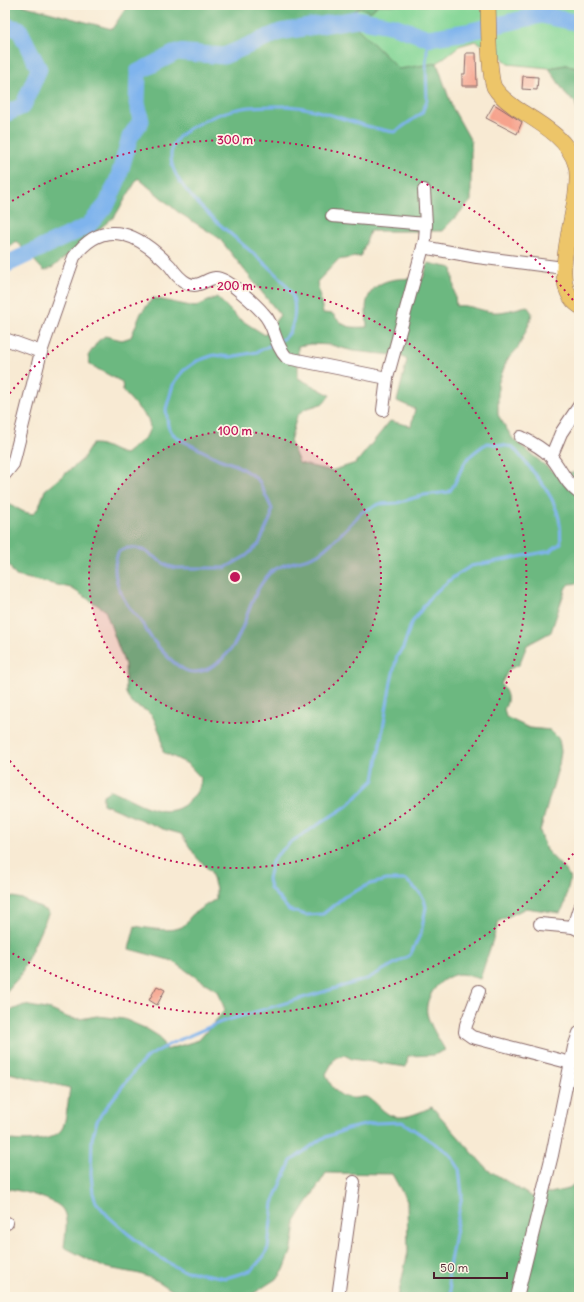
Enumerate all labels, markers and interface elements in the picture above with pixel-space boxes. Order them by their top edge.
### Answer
text: 300 m [217,132,253,147]
text: 200 m [217,278,253,293]
text: 100 m [218,423,252,438]
centre of rings [228,570,242,584]
scale bar [434,1254,507,1280]
text: 50 m [440,1260,469,1275]

